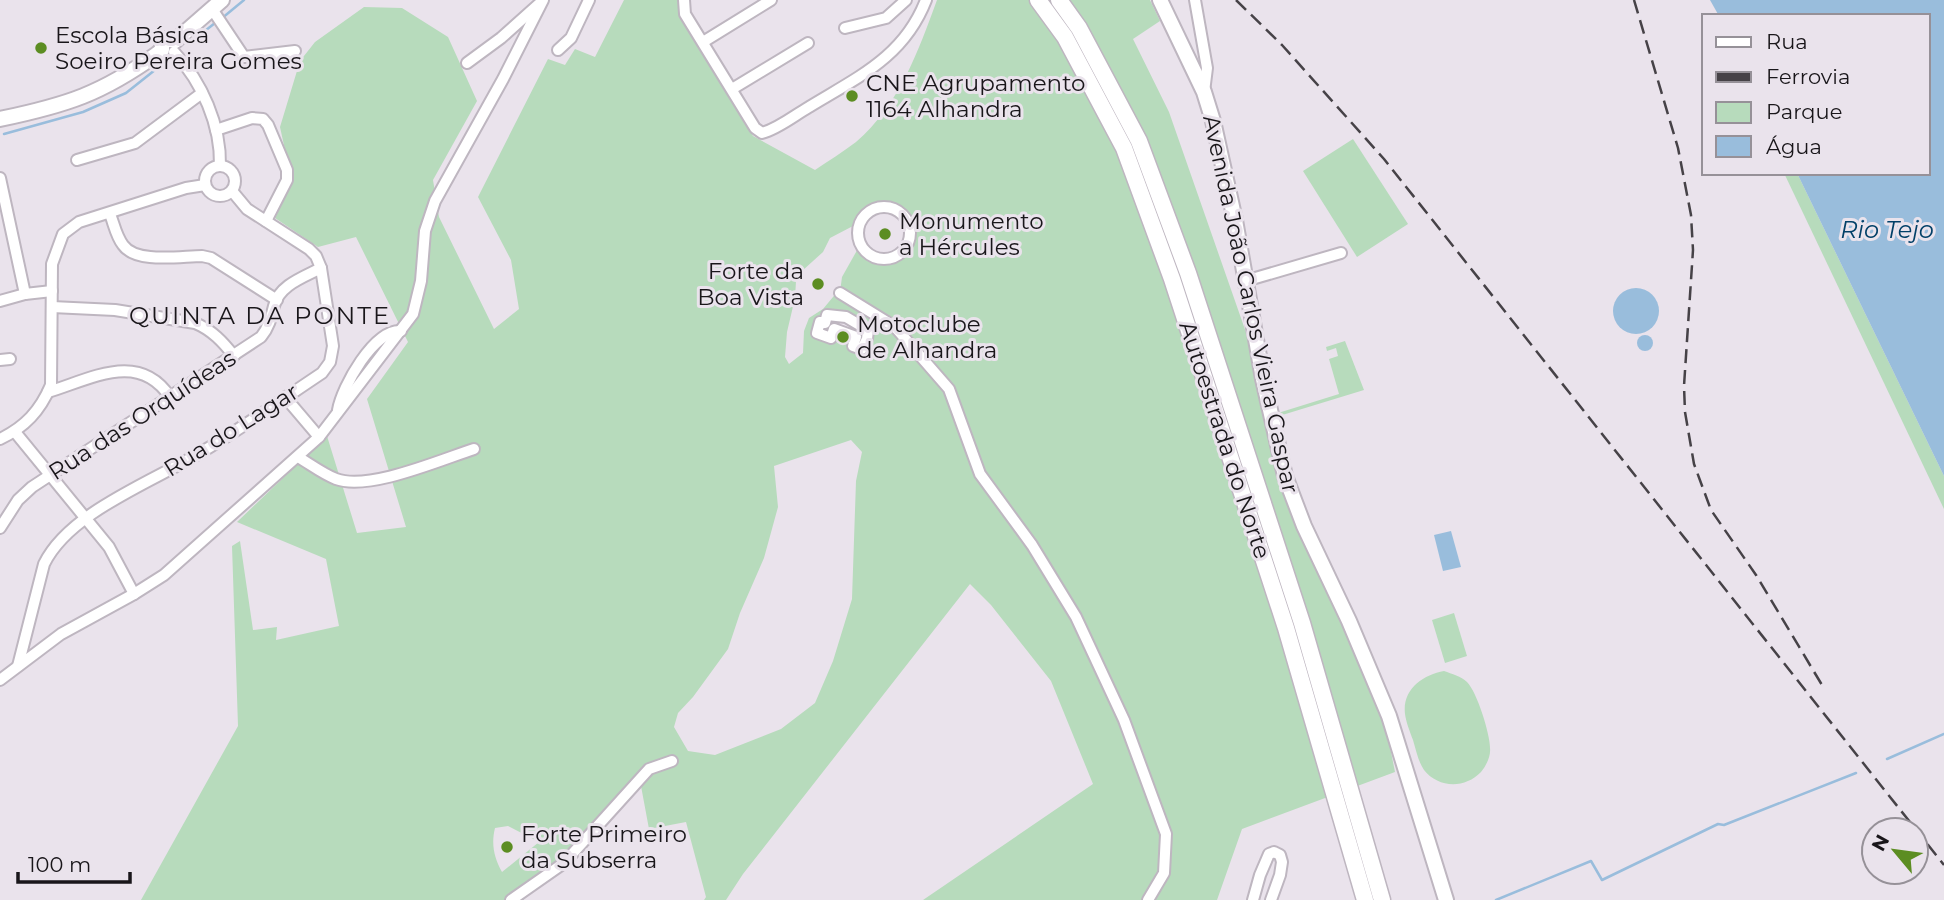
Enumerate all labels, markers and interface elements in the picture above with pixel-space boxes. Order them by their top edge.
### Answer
legend [1702,14,1930,175]
place label: Escola Básica Soeiro Pereira Gomes [55,21,302,75]
text: Rua [1766,29,1808,54]
marker: Escola Básica Soeiro Pereira Gomes [33,40,49,56]
text: Ferrovia [1766,64,1850,89]
place label: CNE Agrupamento 1164 Alhandra [866,69,1085,123]
marker: CNE Agrupamento 1164 Alhandra [844,88,860,104]
text: Parque [1766,99,1842,124]
street label: Avenida João Carlos Vieira Gaspar [1197,112,1305,496]
text: Água [1766,134,1822,159]
place label: Monumento a Hércules [899,207,1044,261]
water label: Rio Tejo [1840,215,1934,244]
marker: Monumento a Hércules [877,226,893,242]
place label: Forte da Boa Vista [697,257,804,311]
marker: Forte da Boa Vista [810,276,826,292]
district label: QUINTA DA PONTE [129,301,391,330]
place label: Motoclube de Alhandra [857,310,997,364]
street label: Autoestrada do Norte [1173,318,1277,562]
marker: Motoclube de Alhandra [835,329,851,345]
street label: Rua das Orquídeas [43,344,241,486]
street label: Rua do Lagar [159,377,303,483]
north arrow [1860,816,1930,886]
place label: Forte Primeiro da Subserra [521,820,687,874]
text: N [1867,831,1894,855]
marker: Forte Primeiro da Subserra [499,839,515,855]
scale bar [18,841,130,885]
text: 100 m [28,852,91,877]

